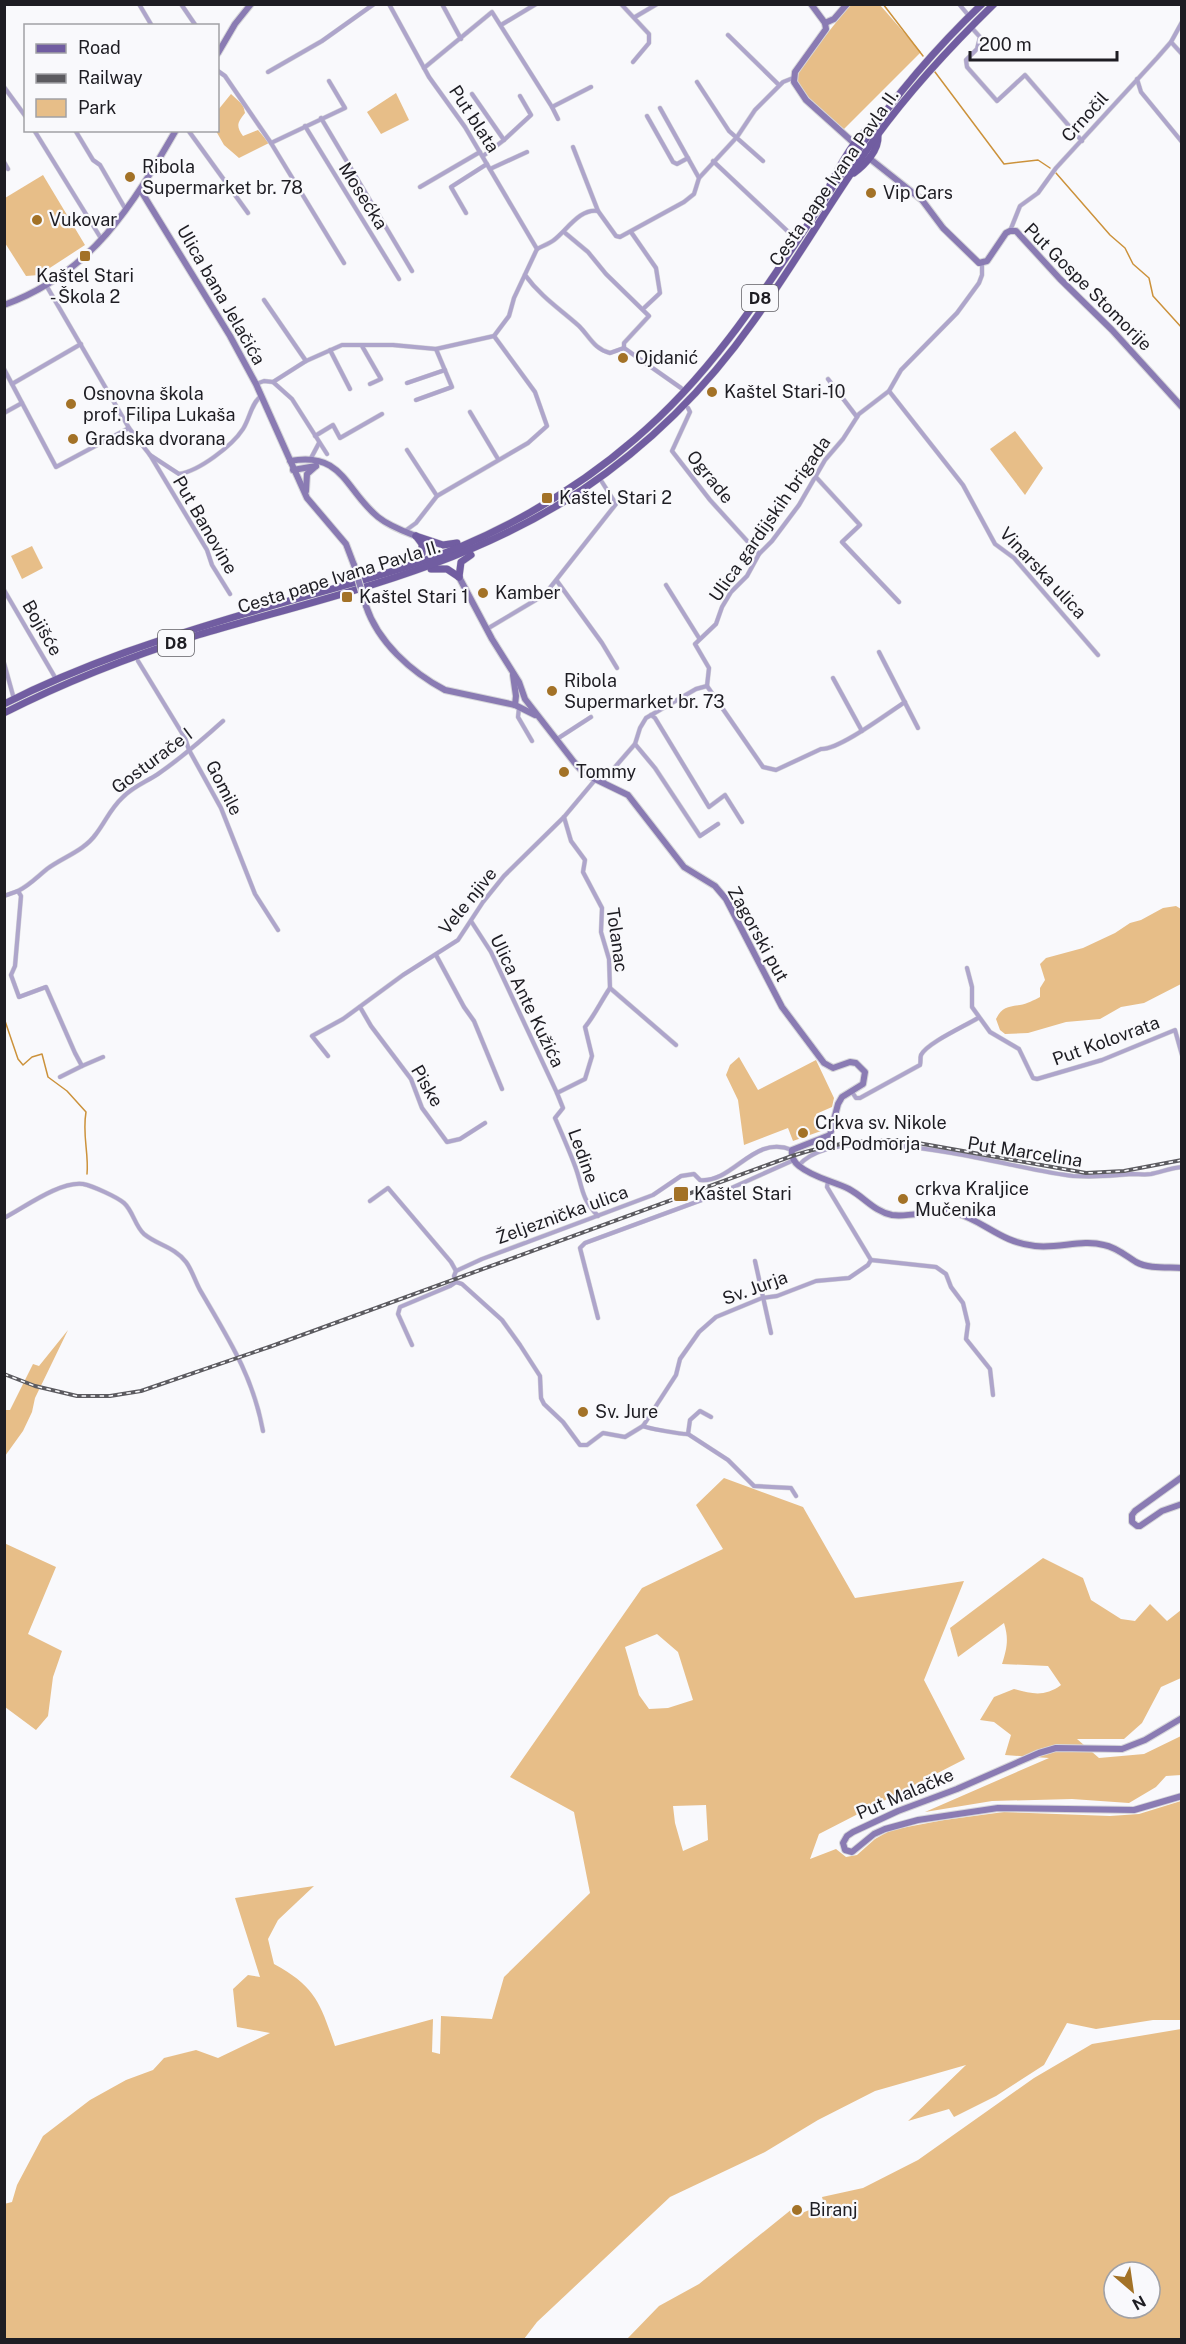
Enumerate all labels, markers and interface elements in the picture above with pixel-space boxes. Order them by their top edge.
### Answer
legend [24,24,219,132]
scale bar [970,24,1117,62]
text: 200 m [979,34,1032,55]
text: Road [78,37,121,58]
text: Railway [78,67,143,88]
street label: Put blata [445,81,504,156]
street label: Cesta pape Ivana Pavla II. [764,85,903,270]
street label: Crnočil [1057,87,1112,146]
text: Park [78,97,116,118]
place label: Ribola Supermarket br. 78 [142,156,303,198]
street label: Mosećka [335,158,392,233]
marker: Ribola Supermarket br. 78 [123,170,137,184]
place label: Vip Cars [883,182,953,203]
marker: Vip Cars [864,186,878,200]
place label: Vukovar [49,209,117,230]
marker: Vukovar [30,213,44,227]
street label: Put Gospe Stomorije [1020,219,1156,355]
street label: Ulica bana Jelačića [173,221,270,368]
marker: Kaštel Stari - Škola 2 [78,249,92,263]
place label: Kaštel Stari - Škola 2 [36,265,134,307]
road number: D8 [742,285,778,311]
place label: Ojdanić [635,347,698,368]
marker: Ojdanić [616,351,630,365]
place label: Kaštel Stari-10 [724,381,846,402]
place label: Osnovna škola prof. Filipa Lukaša [83,383,235,425]
marker: Kaštel Stari-10 [705,385,719,399]
marker: Osnovna škola prof. Filipa Lukaša [64,397,78,411]
place label: Gradska dvorana [85,428,225,449]
marker: Gradska dvorana [66,432,80,446]
street label: Ulica gardijskih brigada [705,432,835,605]
street label: Ograde [683,446,738,507]
street label: Put Banovine [169,472,242,578]
place label: Kaštel Stari 2 [559,487,672,508]
marker: Kaštel Stari 2 [540,491,554,505]
street label: Vinarska ulica [996,523,1091,623]
street label: Cesta pape Ivana Pavla II. [235,536,443,617]
place label: Kamber [495,582,561,603]
place label: Kaštel Stari 1 [359,586,468,607]
marker: Kamber [476,586,490,600]
marker: Kaštel Stari 1 [340,590,354,604]
street label: Bojišće [18,596,67,659]
road number: D8 [158,630,194,656]
place label: Ribola Supermarket br. 73 [564,670,725,712]
marker: Ribola Supermarket br. 73 [545,684,559,698]
street label: Gosturače I [107,723,196,798]
street label: Gomile [202,757,247,819]
place label: Tommy [576,761,636,782]
marker: Tommy [557,765,571,779]
street label: Vele njive [434,863,501,938]
street label: Zagorski put [724,882,793,985]
street label: Tolanac [603,906,632,974]
street label: Ulica Ante Kužića [486,931,569,1071]
street label: Put Kolovrata [1049,1011,1162,1070]
street label: Piske [407,1061,448,1110]
place label: Crkva sv. Nikole od Podmorja [815,1112,947,1154]
street label: Ledine [564,1126,603,1186]
marker: Crkva sv. Nikole od Podmorja [796,1126,810,1140]
street label: Put Marcelina [966,1132,1084,1171]
place label: crkva Kraljice Mučenika [915,1178,1029,1220]
street label: Željeznička ulica [493,1181,631,1248]
place label: Kaštel Stari [694,1183,792,1204]
marker: Kaštel Stari [672,1185,690,1203]
marker: crkva Kraljice Mučenika [896,1192,910,1206]
street label: Sv. Jurja [719,1266,790,1309]
place label: Sv. Jure [595,1401,658,1422]
marker: Sv. Jure [576,1405,590,1419]
street label: Put Malačke [853,1764,957,1824]
place label: Biranj [809,2199,857,2220]
marker: Biranj [790,2203,804,2217]
north arrow [1102,2260,1162,2320]
text: N [1129,2291,1149,2314]

